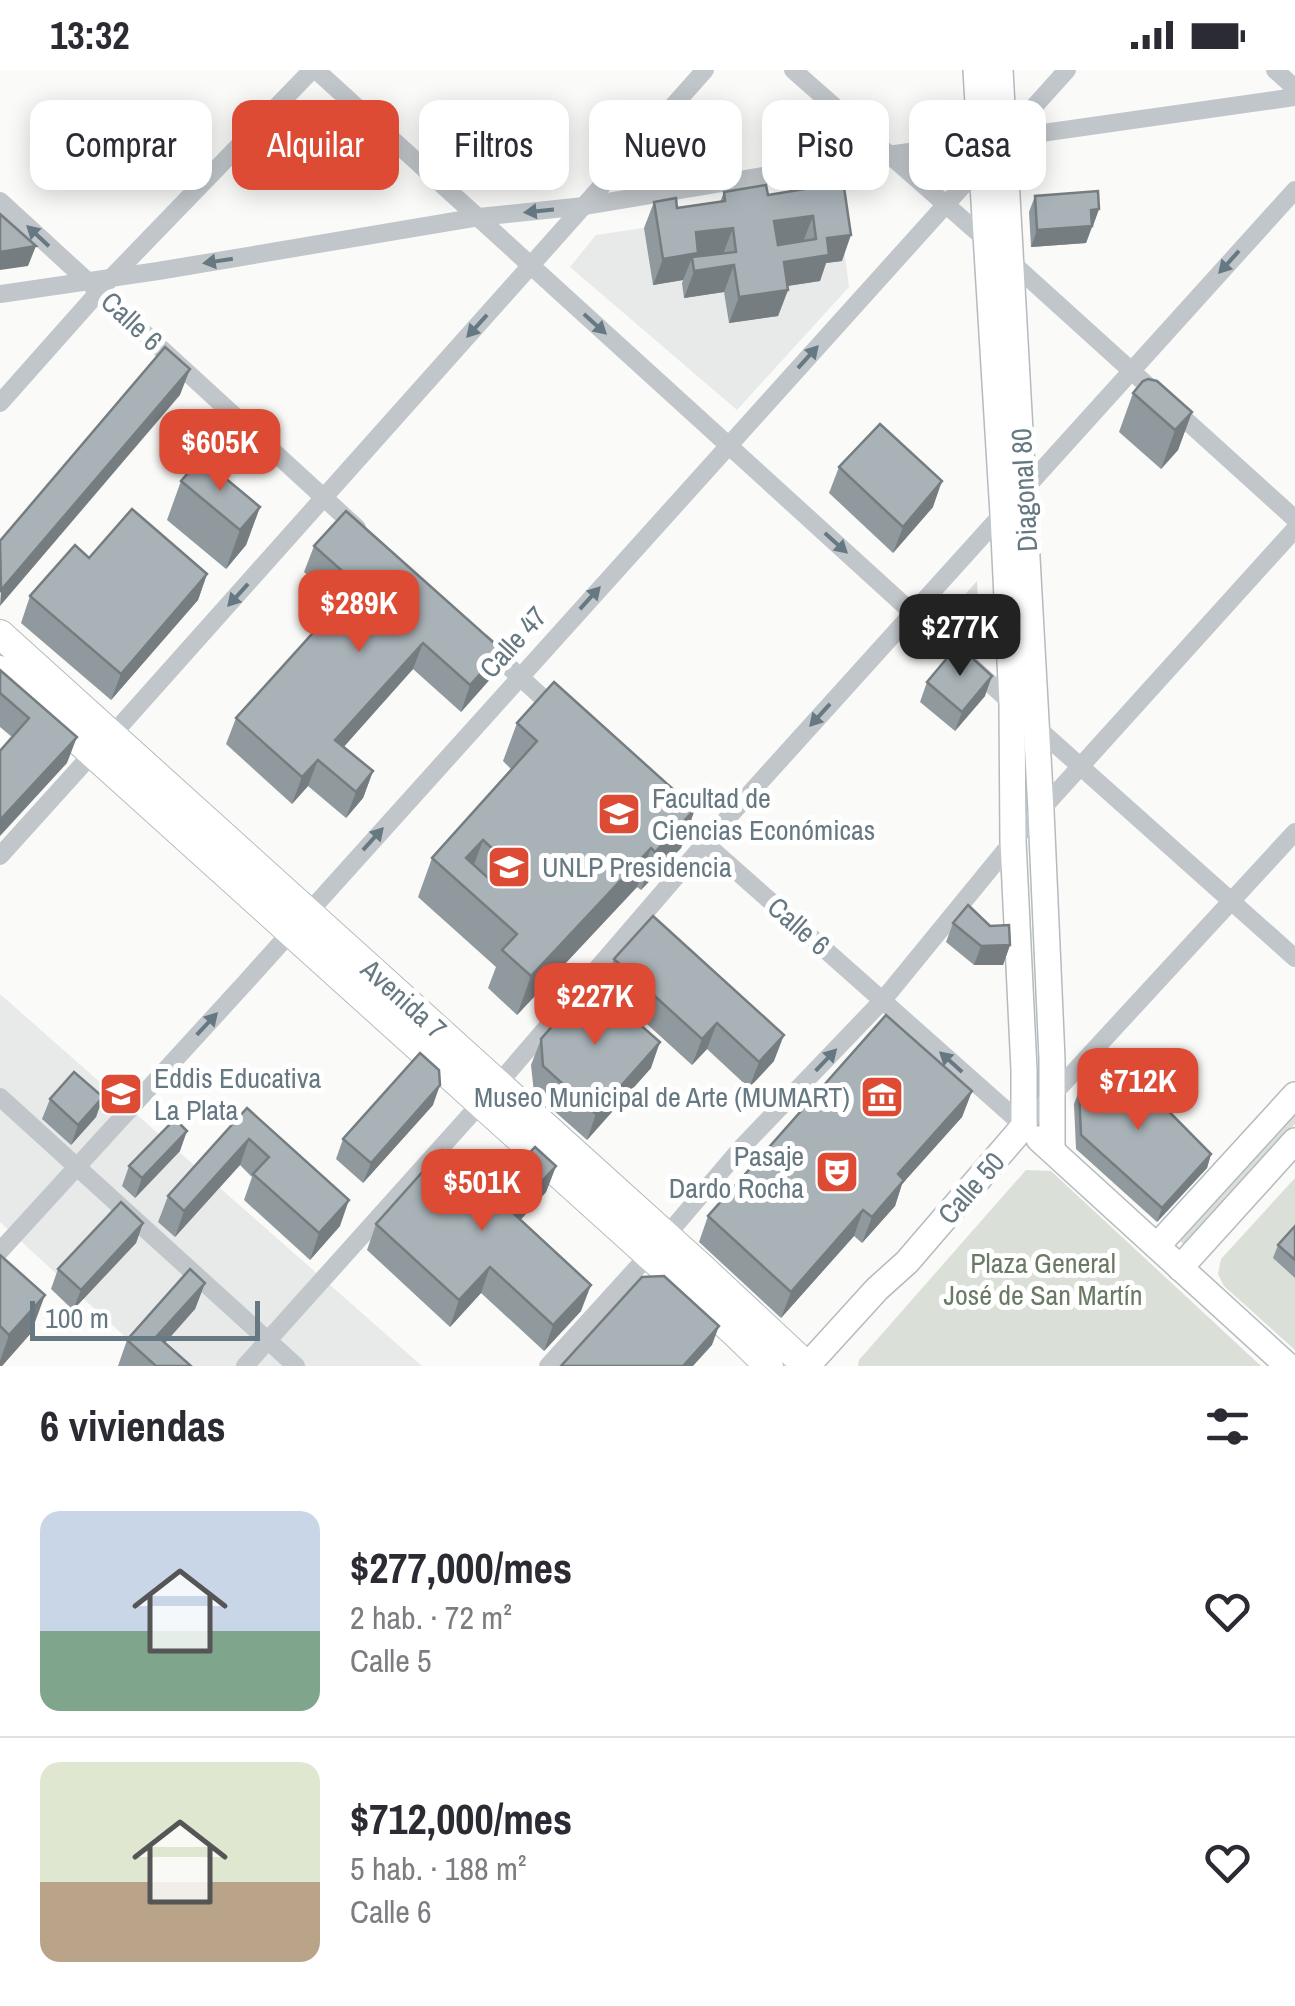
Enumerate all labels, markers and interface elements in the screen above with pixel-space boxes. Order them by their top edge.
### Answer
text: 13:32 [50,10,130,61]
chip: Comprar [30,100,212,190]
chip: Alquilar [232,100,399,190]
chip: Filtros [419,100,569,190]
chip: Nuevo [589,100,742,190]
chip: Piso [762,100,889,190]
chip: Casa [909,100,1046,190]
one-way arrow [522,203,554,219]
one-way arrow [26,225,50,248]
one-way arrow [1218,250,1241,274]
one-way arrow [201,254,233,269]
street label: Calle 6 [93,283,171,359]
one-way arrow [583,312,607,335]
one-way arrow [466,314,489,338]
one-way arrow [797,345,819,370]
pin: $605K [150,409,290,494]
text: $605K [181,420,259,463]
street label: Diagonal 80 [1002,427,1046,553]
one-way arrow [824,531,848,554]
pin: $289K [289,570,429,655]
text: $289K [320,581,398,624]
one-way arrow [227,582,249,607]
one-way arrow [579,586,601,611]
pin: $277K [890,594,1030,679]
street label: Calle 47 [471,598,555,686]
text: $277K [921,605,999,648]
one-way arrow [809,703,832,727]
place label: Facultad de Ciencias Económicas [652,779,875,849]
school or university icon: Facultad de Ciencias Económicas [596,791,642,837]
one-way arrow [361,827,384,851]
school or university icon: UNLP Presidencia [486,844,532,890]
place label: UNLP Presidencia [542,848,732,886]
street label: Calle 6 [760,888,838,964]
street label: Avenida 7 [352,950,455,1048]
pin: $227K [525,963,665,1048]
text: $227K [556,974,634,1017]
one-way arrow [196,1012,218,1037]
one-way arrow [814,1048,837,1072]
pin: $712K [1068,1048,1208,1133]
one-way arrow [939,1051,964,1073]
place label: Eddis Educativa La Plata [154,1059,321,1129]
text: $712K [1099,1059,1177,1102]
school or university icon: Eddis Educativa La Plata [98,1071,144,1117]
museum icon: Museo Municipal de Arte (MUMART) [859,1074,905,1120]
place label: Museo Municipal de Arte (MUMART) [474,1078,850,1116]
place label: Pasaje Dardo Rocha [669,1137,804,1207]
street label: Calle 50 [929,1144,1013,1232]
pin: $501K [412,1149,552,1234]
theatre icon: Pasaje Dardo Rocha [814,1149,860,1195]
text: $501K [443,1160,521,1203]
park label: Plaza General José de San Martín [943,1244,1143,1314]
scale bar [30,1296,260,1340]
text: 100 m [45,1299,109,1337]
text: 6 viviendas [40,1398,226,1454]
icon: filters [1200,1399,1255,1454]
text: $277,000/mes [350,1540,572,1596]
icon: home [120,1551,240,1671]
icon: heart [1200,1584,1255,1639]
text: 2 hab. · 72 m² [350,1596,512,1639]
text: Calle 5 [350,1639,432,1682]
text: $712,000/mes [350,1791,572,1847]
icon: home [120,1802,240,1922]
icon: heart [1200,1835,1255,1890]
text: 5 hab. · 188 m² [350,1847,527,1890]
text: Calle 6 [350,1890,432,1933]

